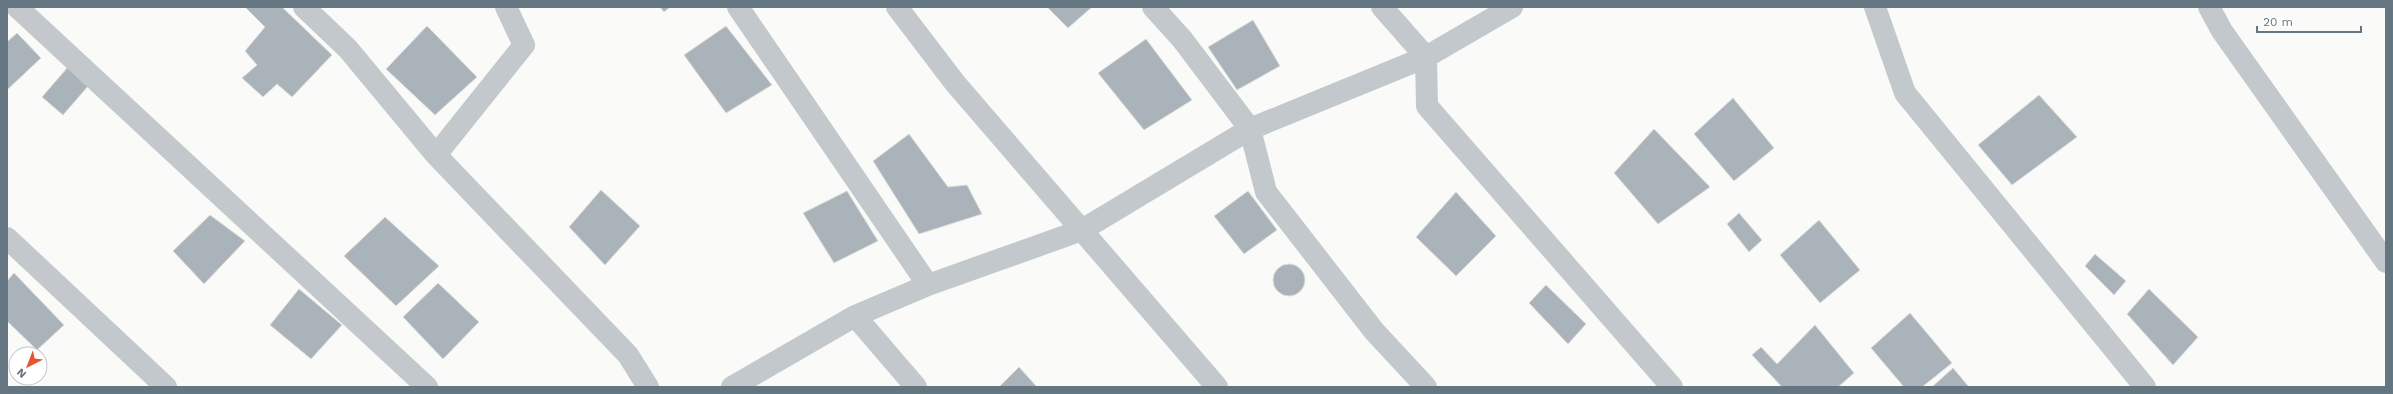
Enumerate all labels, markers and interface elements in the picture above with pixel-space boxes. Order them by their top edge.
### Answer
scale bar [2257,8,2361,34]
text: 20 m [2263,15,2293,29]
north arrow [8,346,48,386]
text: N [14,366,29,381]

